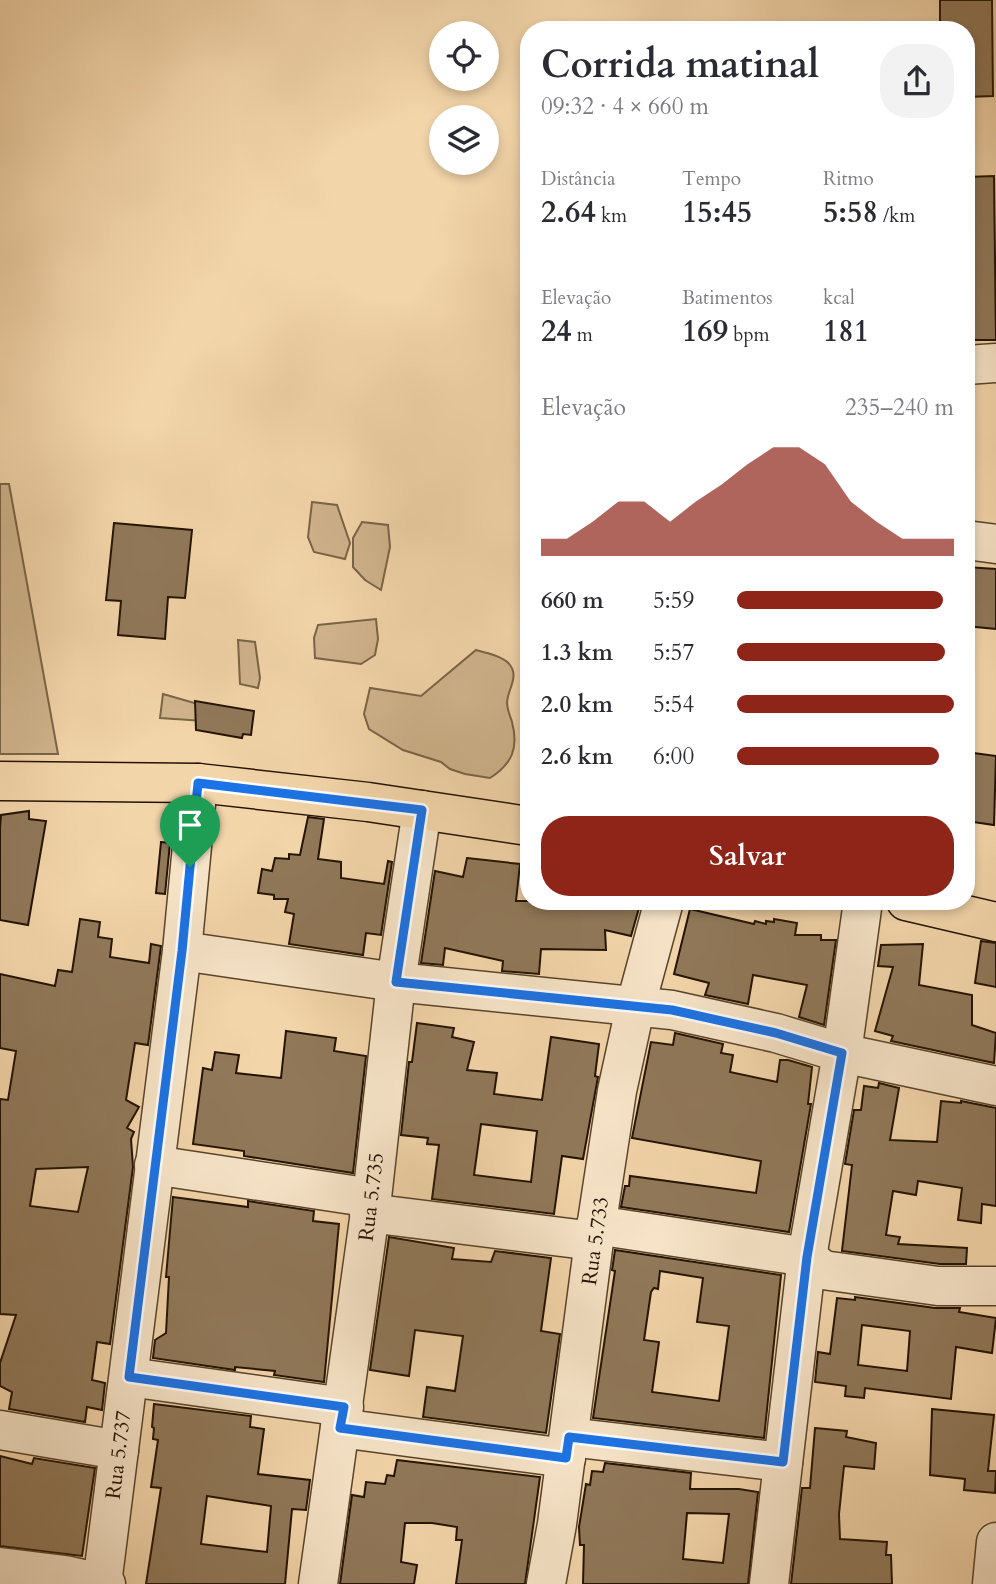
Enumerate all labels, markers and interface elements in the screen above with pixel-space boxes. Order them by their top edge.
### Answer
map controls [429,21,499,175]
button: locate [429,21,499,91]
text: Corrida matinal [541,39,819,91]
button: share [880,44,954,118]
text: 09:32 · 4 × 660 m [541,91,709,122]
button: layers [429,105,499,175]
text: Distância [541,166,615,192]
text: Tempo [682,166,741,192]
text: Ritmo [823,166,874,192]
text: 2.64 [541,192,596,233]
text: 15:45 [682,192,752,233]
text: 5:58 [823,192,878,233]
text: km [596,203,627,229]
text: /km [878,203,915,229]
text: Elevação [541,285,611,311]
text: Batimentos [682,285,773,311]
text: kcal [823,285,855,311]
text: 24 [541,311,572,352]
text: 169 [682,311,728,352]
text: 181 [823,311,869,352]
text: m [572,322,593,348]
text: bpm [728,322,770,348]
text: Elevação [541,392,626,423]
text: 235–240 m [845,392,954,423]
text: 660 m [541,585,604,616]
text: 5:59 [653,585,694,616]
text: 1.3 km [541,637,613,668]
text: 5:57 [653,637,694,668]
text: 2.0 km [541,689,613,720]
text: 5:54 [653,689,694,720]
text: 2.6 km [541,741,613,772]
text: 6:00 [653,741,694,772]
pin [160,795,220,867]
icon: arrive [171,806,209,844]
button: Salvar [541,816,954,896]
street label: Rua 5.735 [352,1151,391,1243]
street label: Rua 5.733 [575,1195,616,1287]
street label: Rua 5.737 [99,1409,138,1501]

